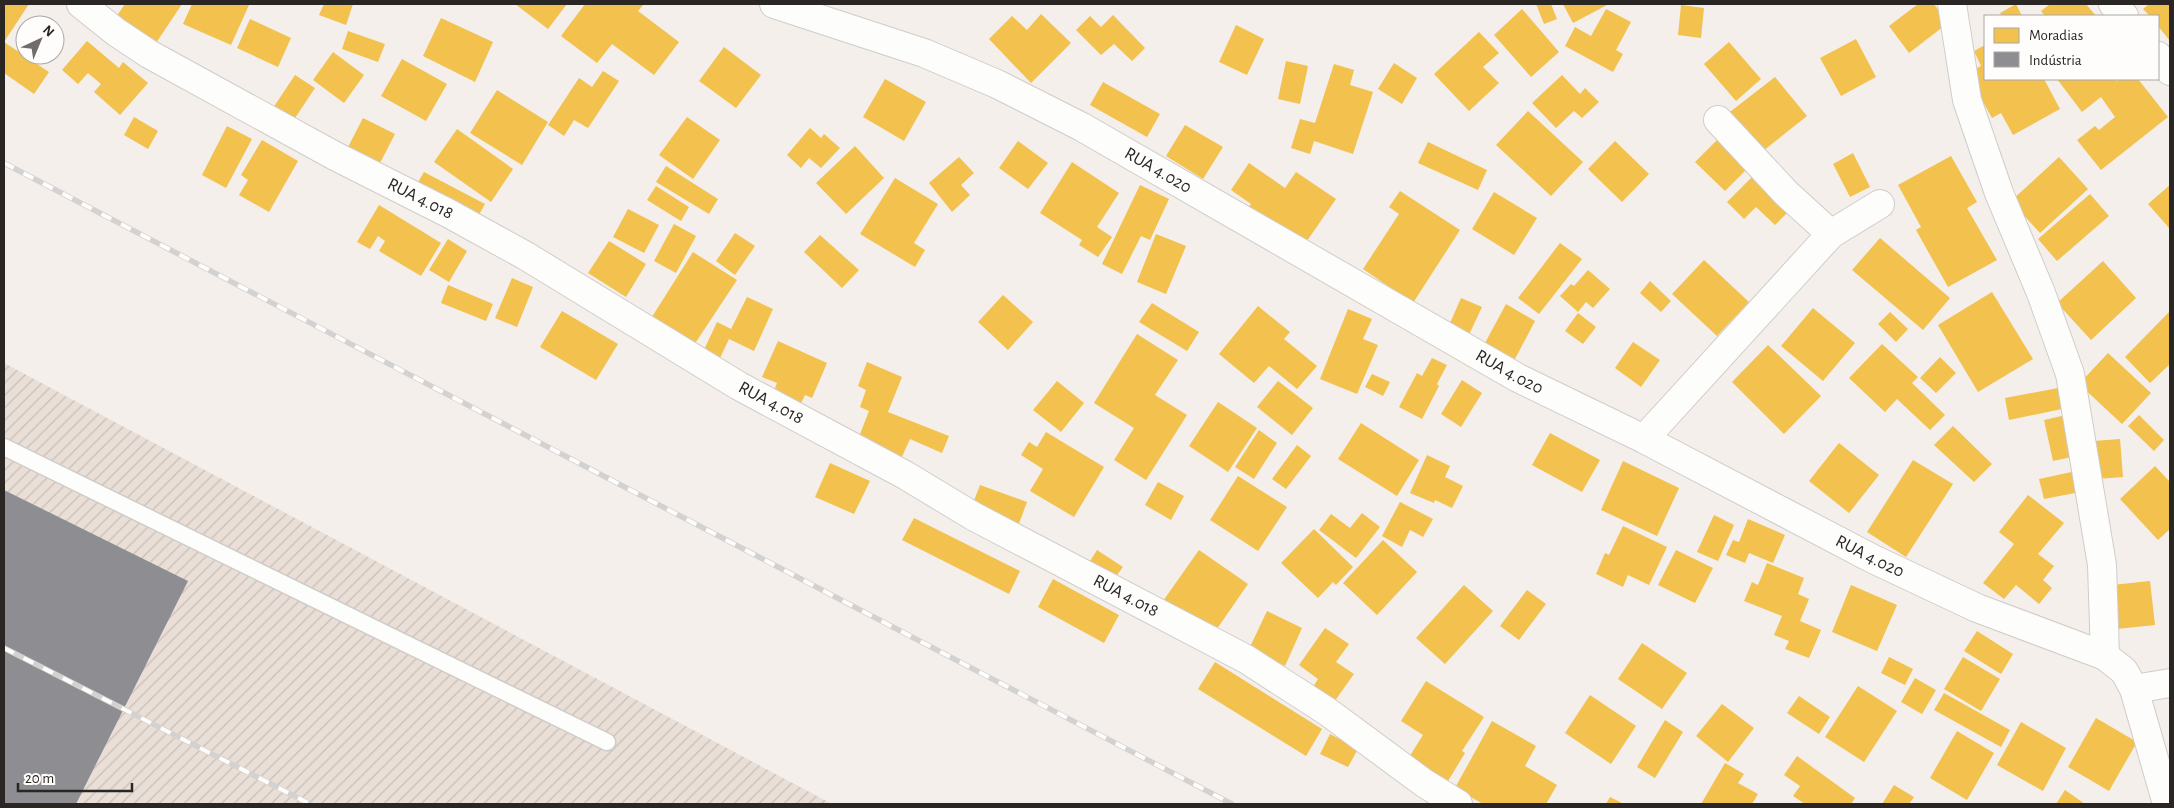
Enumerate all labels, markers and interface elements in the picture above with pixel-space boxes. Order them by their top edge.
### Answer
north arrow [15,15,65,65]
legend [1984,15,2159,80]
text: N [40,23,57,40]
text: Moradias [2029,28,2083,43]
text: Indústria [2029,53,2082,68]
street label: RUA 4.020 [1121,144,1195,197]
street label: RUA 4.018 [384,175,456,223]
street label: RUA 4.020 [1472,347,1546,398]
street label: RUA 4.018 [735,378,806,428]
street label: RUA 4.020 [1833,532,1907,581]
street label: RUA 4.018 [1090,572,1161,620]
scale bar [18,760,131,792]
text: 20 m [25,771,54,786]

